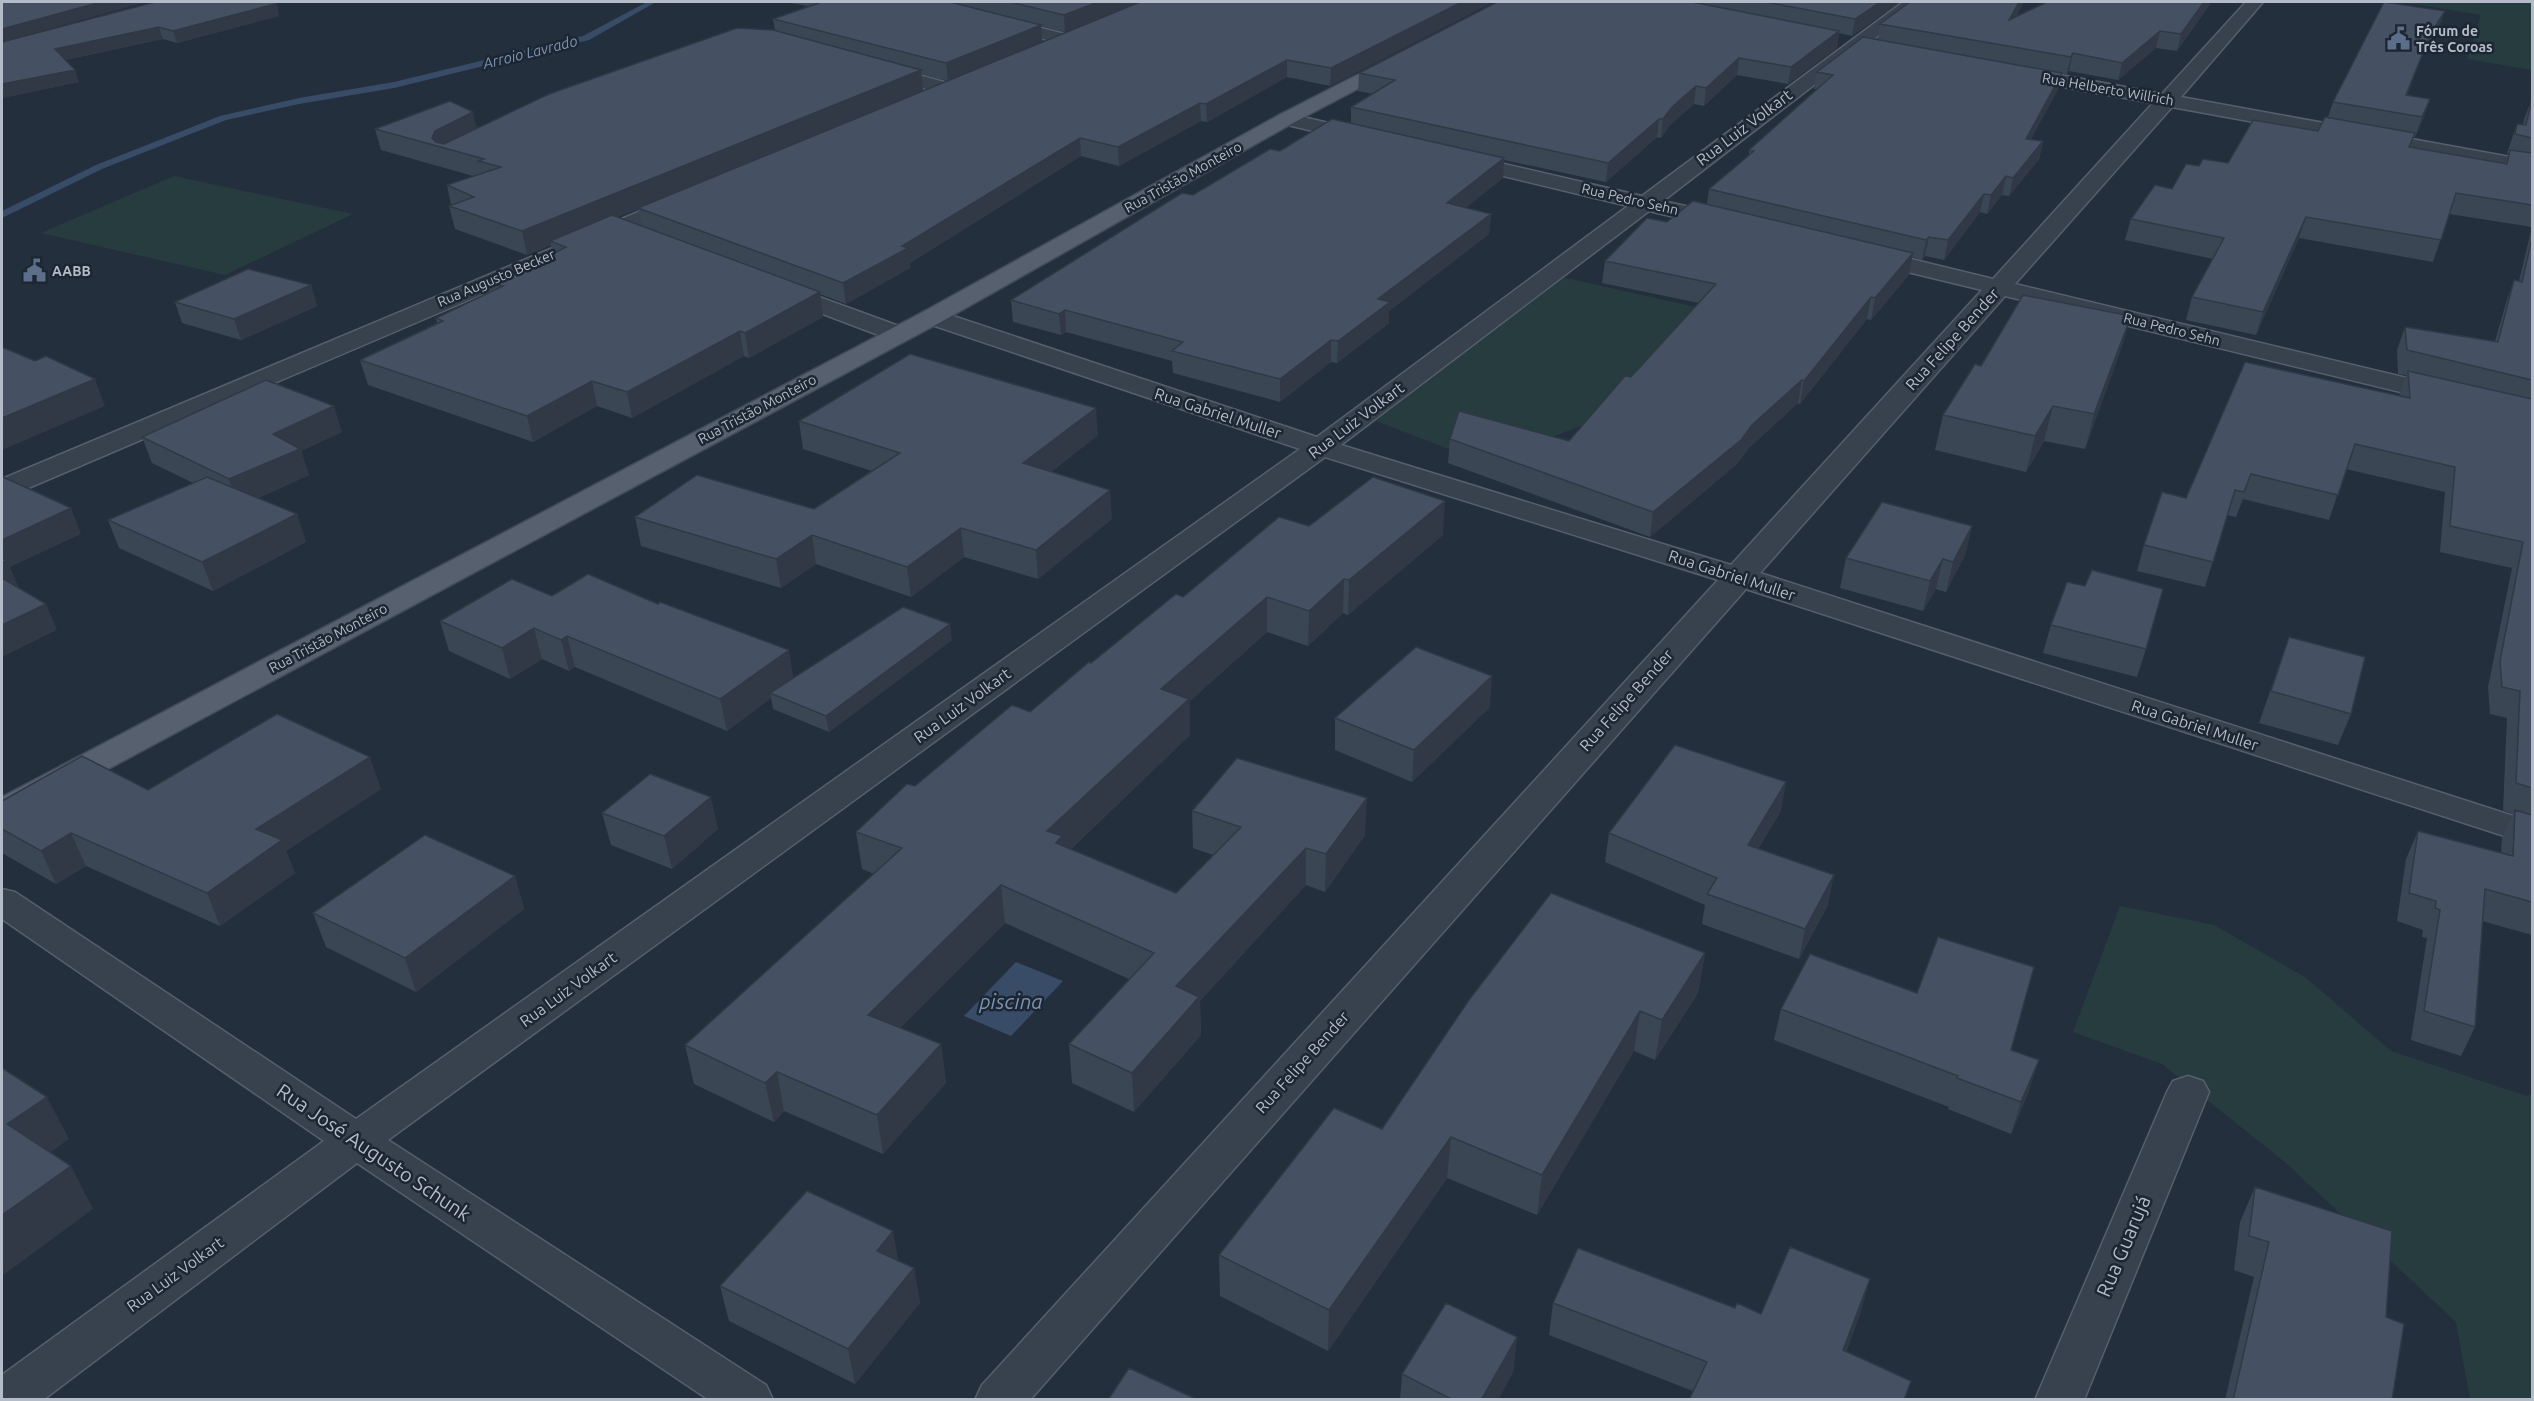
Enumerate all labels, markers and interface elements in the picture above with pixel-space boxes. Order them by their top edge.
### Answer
place label: Fórum de Três Coroas [2416,23,2493,55]
public building icon: Fórum de Três Coroas [2385,26,2411,52]
water label: Arroio Lavrado [480,32,579,72]
street label: Rua Helberto Willrich [2041,70,2175,108]
street label: Rua Luiz Volkart [1693,85,1796,169]
street label: Rua Tristão Monteiro [1122,138,1244,216]
street label: Rua Pedro Sehn [1580,180,1680,218]
street label: Rua Augusto Becker [435,246,558,310]
public building icon: AABB [21,258,47,284]
place label: AABB [52,263,91,279]
street label: Rua Felipe Bender [1902,284,2002,394]
street label: Rua Pedro Sehn [2122,309,2222,349]
street label: Rua Tristão Monteiro [695,371,819,447]
street label: Rua Luiz Volkart [1305,378,1408,462]
street label: Rua Gabriel Muller [1152,384,1284,442]
street label: Rua Gabriel Muller [1666,546,1798,604]
street label: Rua Tristão Monteiro [266,600,390,676]
street label: Rua Felipe Bender [1576,645,1676,755]
street label: Rua Luiz Volkart [910,664,1014,746]
street label: Rua Gabriel Muller [2129,696,2261,754]
street label: Rua Luiz Volkart [516,948,620,1030]
water label: piscina [978,989,1043,1013]
street label: Rua Felipe Bender [1252,1007,1352,1117]
street label: Rua José Augusto Schunk [273,1078,475,1226]
street label: Rua Guarujá [2091,1192,2155,1300]
street label: Rua Luiz Volkart [123,1233,227,1315]

